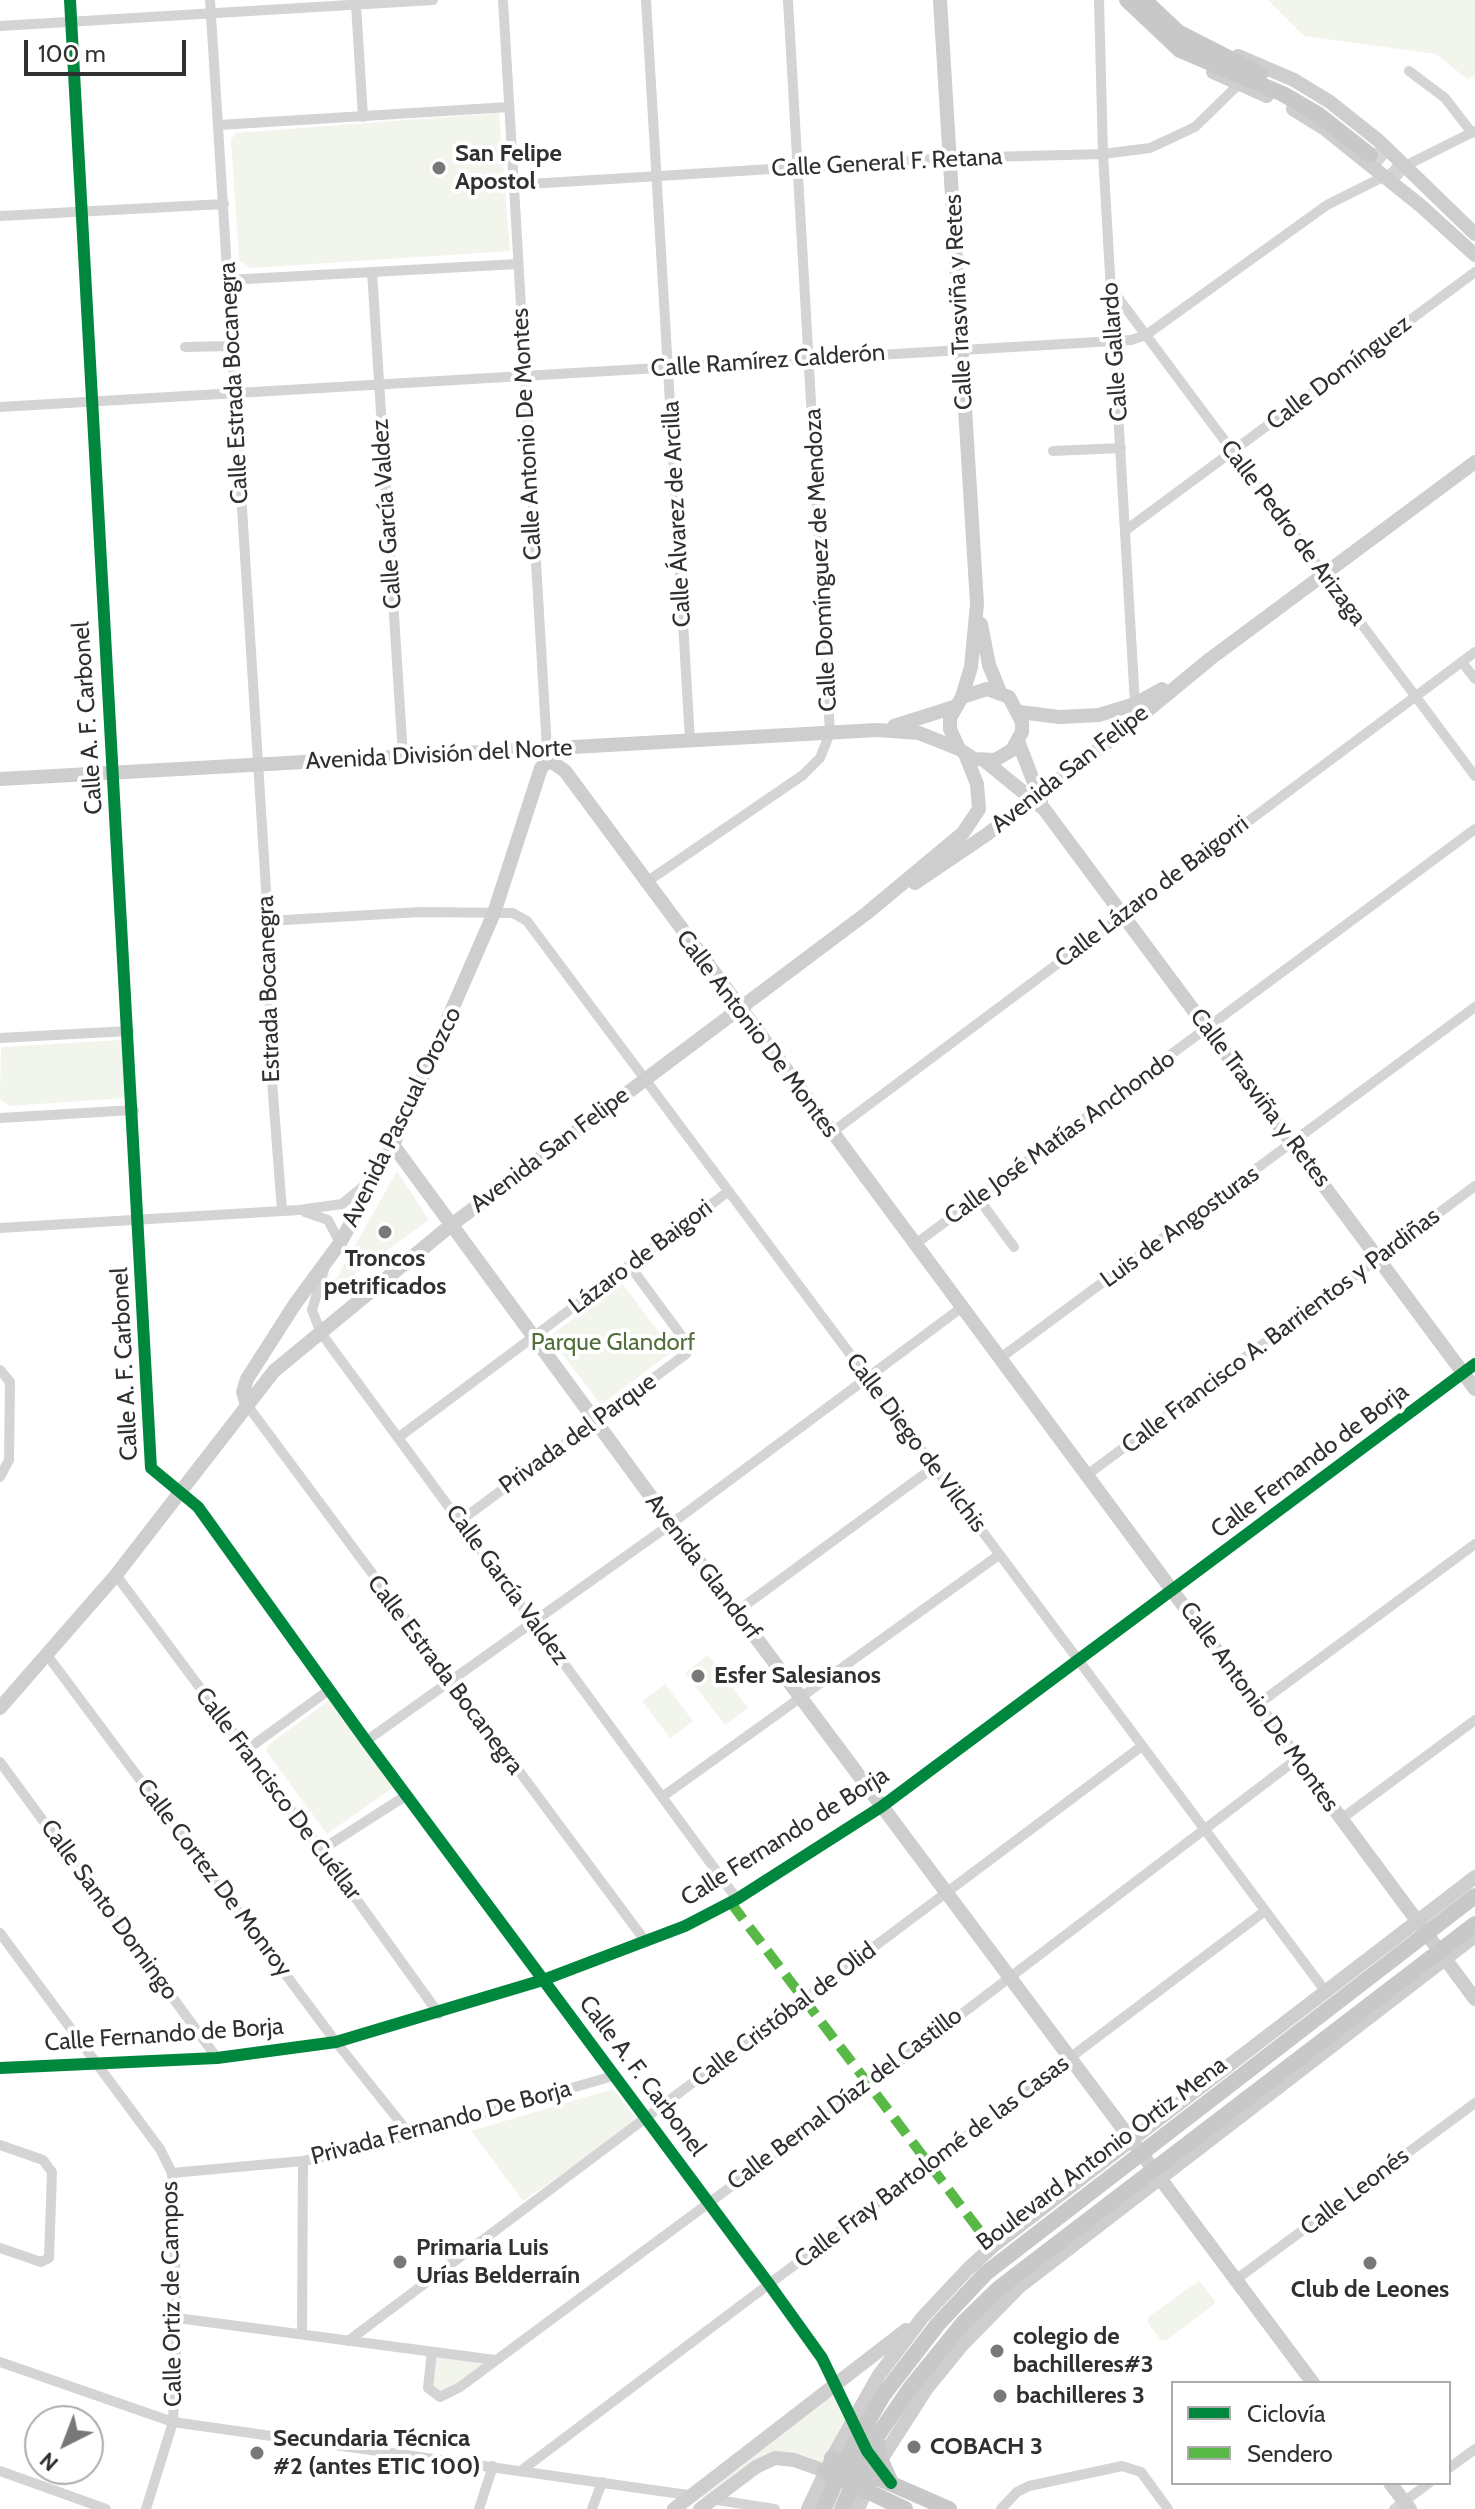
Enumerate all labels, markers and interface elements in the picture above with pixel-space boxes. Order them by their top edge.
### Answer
scale bar [28,24,190,74]
text: 100 m [38,39,106,68]
place label: San Felipe Apostol [455,140,562,196]
street label: Calle General F. Retana [771,143,1003,183]
marker: San Felipe Apostol [430,159,448,177]
street label: Calle Trasviña y Retes [939,193,979,411]
street label: Calle Estrada Bocanegra [213,261,255,505]
street label: Calle Gallardo [1096,281,1134,423]
street label: Calle Antonio De Montes [506,307,548,561]
street label: Calle Domínguez [1261,309,1417,437]
street label: Calle Ramírez Calderón [650,338,886,384]
street label: Calle Álvarez de Arcilla [657,400,697,628]
street label: Calle Domínguez de Mendoza [799,408,843,712]
street label: Calle García Valdez [366,418,408,610]
street label: Calle Pedro de Arizaga [1214,435,1372,631]
street label: Calle A. F. Carbonel [67,621,109,815]
street label: Avenida San Felipe [986,699,1154,839]
street label: Avenida División del Norte [305,734,573,776]
street label: Calle Lázaro de Baigorri [1050,810,1254,974]
street label: Estrada Bocanegra [251,895,287,1083]
street label: Calle Antonio De Montes [670,925,844,1143]
street label: Avenida Pascual Orozco [336,1002,468,1232]
street label: Calle Trasviña y Retes [1183,1003,1337,1193]
street label: Calle José Matías Anchondo [939,1045,1181,1231]
street label: Avenida San Felipe [465,1081,635,1219]
street label: Luis de Angosturas [1095,1160,1265,1294]
street label: Lázaro de Baigori [564,1194,718,1320]
street label: Calle Francisco A. Barrientos y Pardiñas [1116,1202,1446,1460]
marker: Troncos petrificados [376,1223,394,1241]
place label: Troncos petrificados [324,1245,446,1301]
street label: Calle A. F. Carbonel [106,1267,144,1461]
park label: Parque Glandorf [531,1329,695,1357]
street label: Calle Diego de Vilchis [839,1348,993,1538]
street label: Privada del Parque [494,1367,662,1501]
street label: Calle Fernando de Borja [1206,1377,1414,1545]
street label: Avenida Glandorf [639,1488,767,1646]
street label: Calle García Valdez [439,1499,575,1671]
street label: Calle Estrada Bocanegra [361,1570,529,1780]
street label: Calle Antonio De Montes [1173,1596,1345,1818]
place label: Esfer Salesianos [714,1662,881,1690]
marker: Esfer Salesianos [689,1667,707,1685]
street label: Calle Francisco De Cuéllar [189,1682,367,1906]
street label: Calle Fernando de Borja [676,1761,894,1913]
street label: Calle Cortez De Monroy [130,1773,298,1983]
street label: Calle Santo Domingo [34,1814,184,2006]
street label: Calle Cristóbal de Olid [686,1936,882,2094]
street label: Calle A. F. Carbonel [572,1990,712,2162]
street label: Calle Bernal Díaz del Castillo [722,2001,968,2197]
street label: Calle Fernando de Borja [44,2012,284,2058]
street label: Calle Fray Bartolomé de las Casas [789,2049,1075,2275]
street label: Boulevard Antonio Ortiz Mena [971,2051,1233,2257]
street label: Privada Fernando De Borja [308,2074,574,2172]
street label: Calle Leonés [1295,2142,1415,2242]
street label: Calle Ortiz de Campos [156,2181,188,2407]
place label: Primaria Luis Urías Belderraín [416,2234,580,2290]
marker: Primaria Luis Urías Belderraín [391,2253,409,2271]
marker: Club de Leones [1361,2254,1379,2272]
place label: Club de Leones [1291,2276,1449,2304]
place label: colegio de bachilleres#3 [1013,2323,1154,2379]
marker: colegio de bachilleres#3 [988,2342,1006,2360]
legend [1171,2381,1451,2485]
place label: bachilleres 3 [1016,2382,1145,2410]
marker: bachilleres 3 [991,2387,1009,2405]
text: Ciclovía [1247,2399,1325,2428]
north arrow [24,2405,104,2485]
place label: Secundaria Técnica #2 (antes ETIC 100) [273,2425,480,2481]
place label: COBACH 3 [930,2433,1043,2461]
marker: COBACH 3 [905,2438,923,2456]
text: Sendero [1247,2439,1333,2468]
marker: Secundaria Técnica #2 (antes ETIC 100) [248,2444,266,2462]
text: N [34,2446,64,2477]

